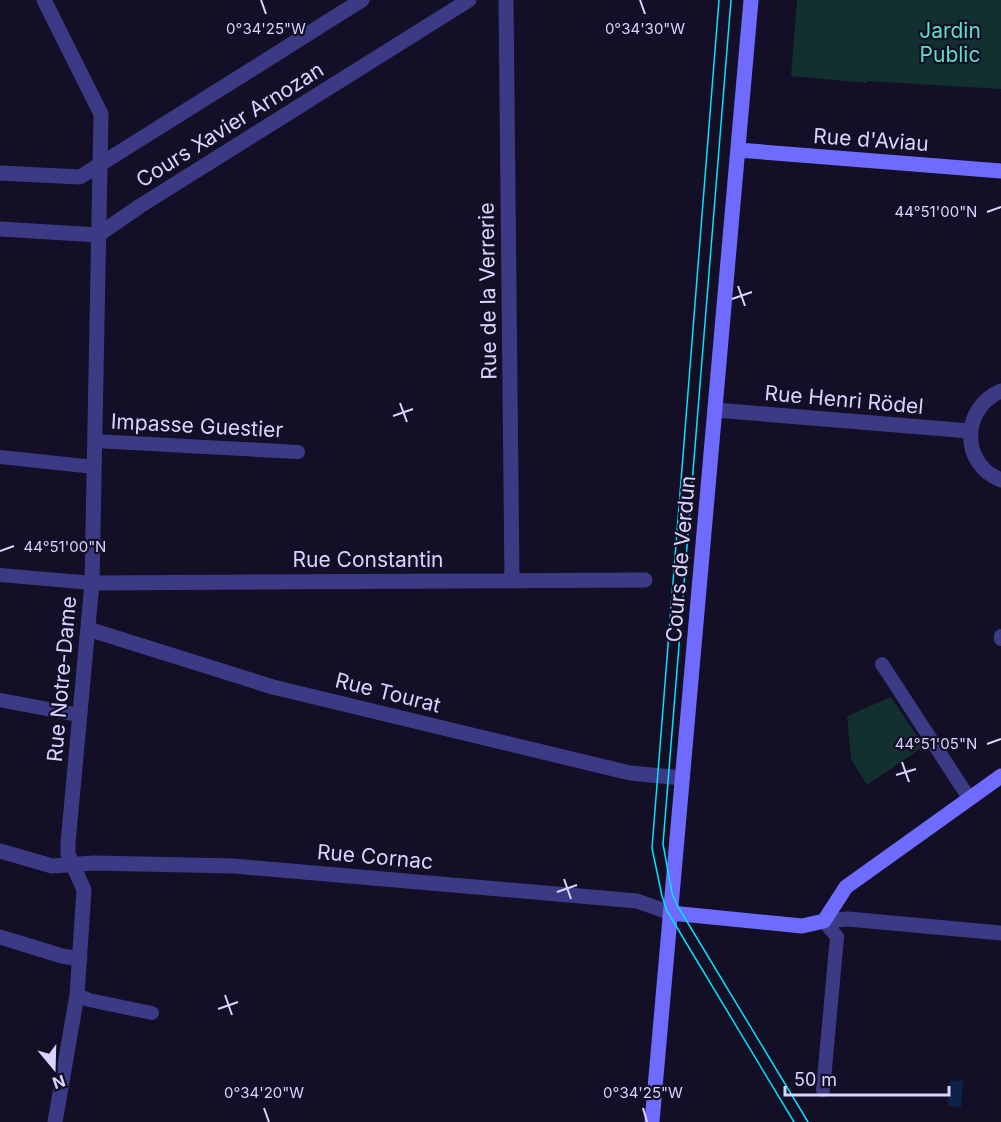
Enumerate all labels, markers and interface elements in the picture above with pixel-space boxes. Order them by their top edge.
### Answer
park label: Jardin Public [919,18,981,67]
text: 0°34'25"W [226,19,306,38]
text: 0°34'30"W [605,19,685,38]
street label: Cours Xavier Arnozan [132,57,328,192]
street label: Rue d'Aviau [812,123,930,156]
street label: Rue de la Verrerie [473,202,502,380]
text: 44°51'00"N [895,202,977,221]
street label: Rue Henri Rödel [763,380,925,419]
street label: Impasse Guestier [110,408,284,443]
street label: Cours de Verdun [661,475,700,643]
text: 44°51'00"N [24,537,106,556]
street label: Rue Constantin [292,547,444,572]
street label: Rue Notre-Dame [42,595,81,763]
street label: Rue Tourat [333,667,443,718]
text: 44°51'05"N [895,734,977,753]
street label: Rue Cornac [316,839,434,874]
north arrow [24,1038,84,1098]
scale bar [785,1059,948,1097]
text: 50 m [794,1069,837,1090]
text: N [50,1071,68,1094]
text: 0°34'20"W [224,1083,304,1102]
text: 0°34'25"W [603,1083,683,1102]

